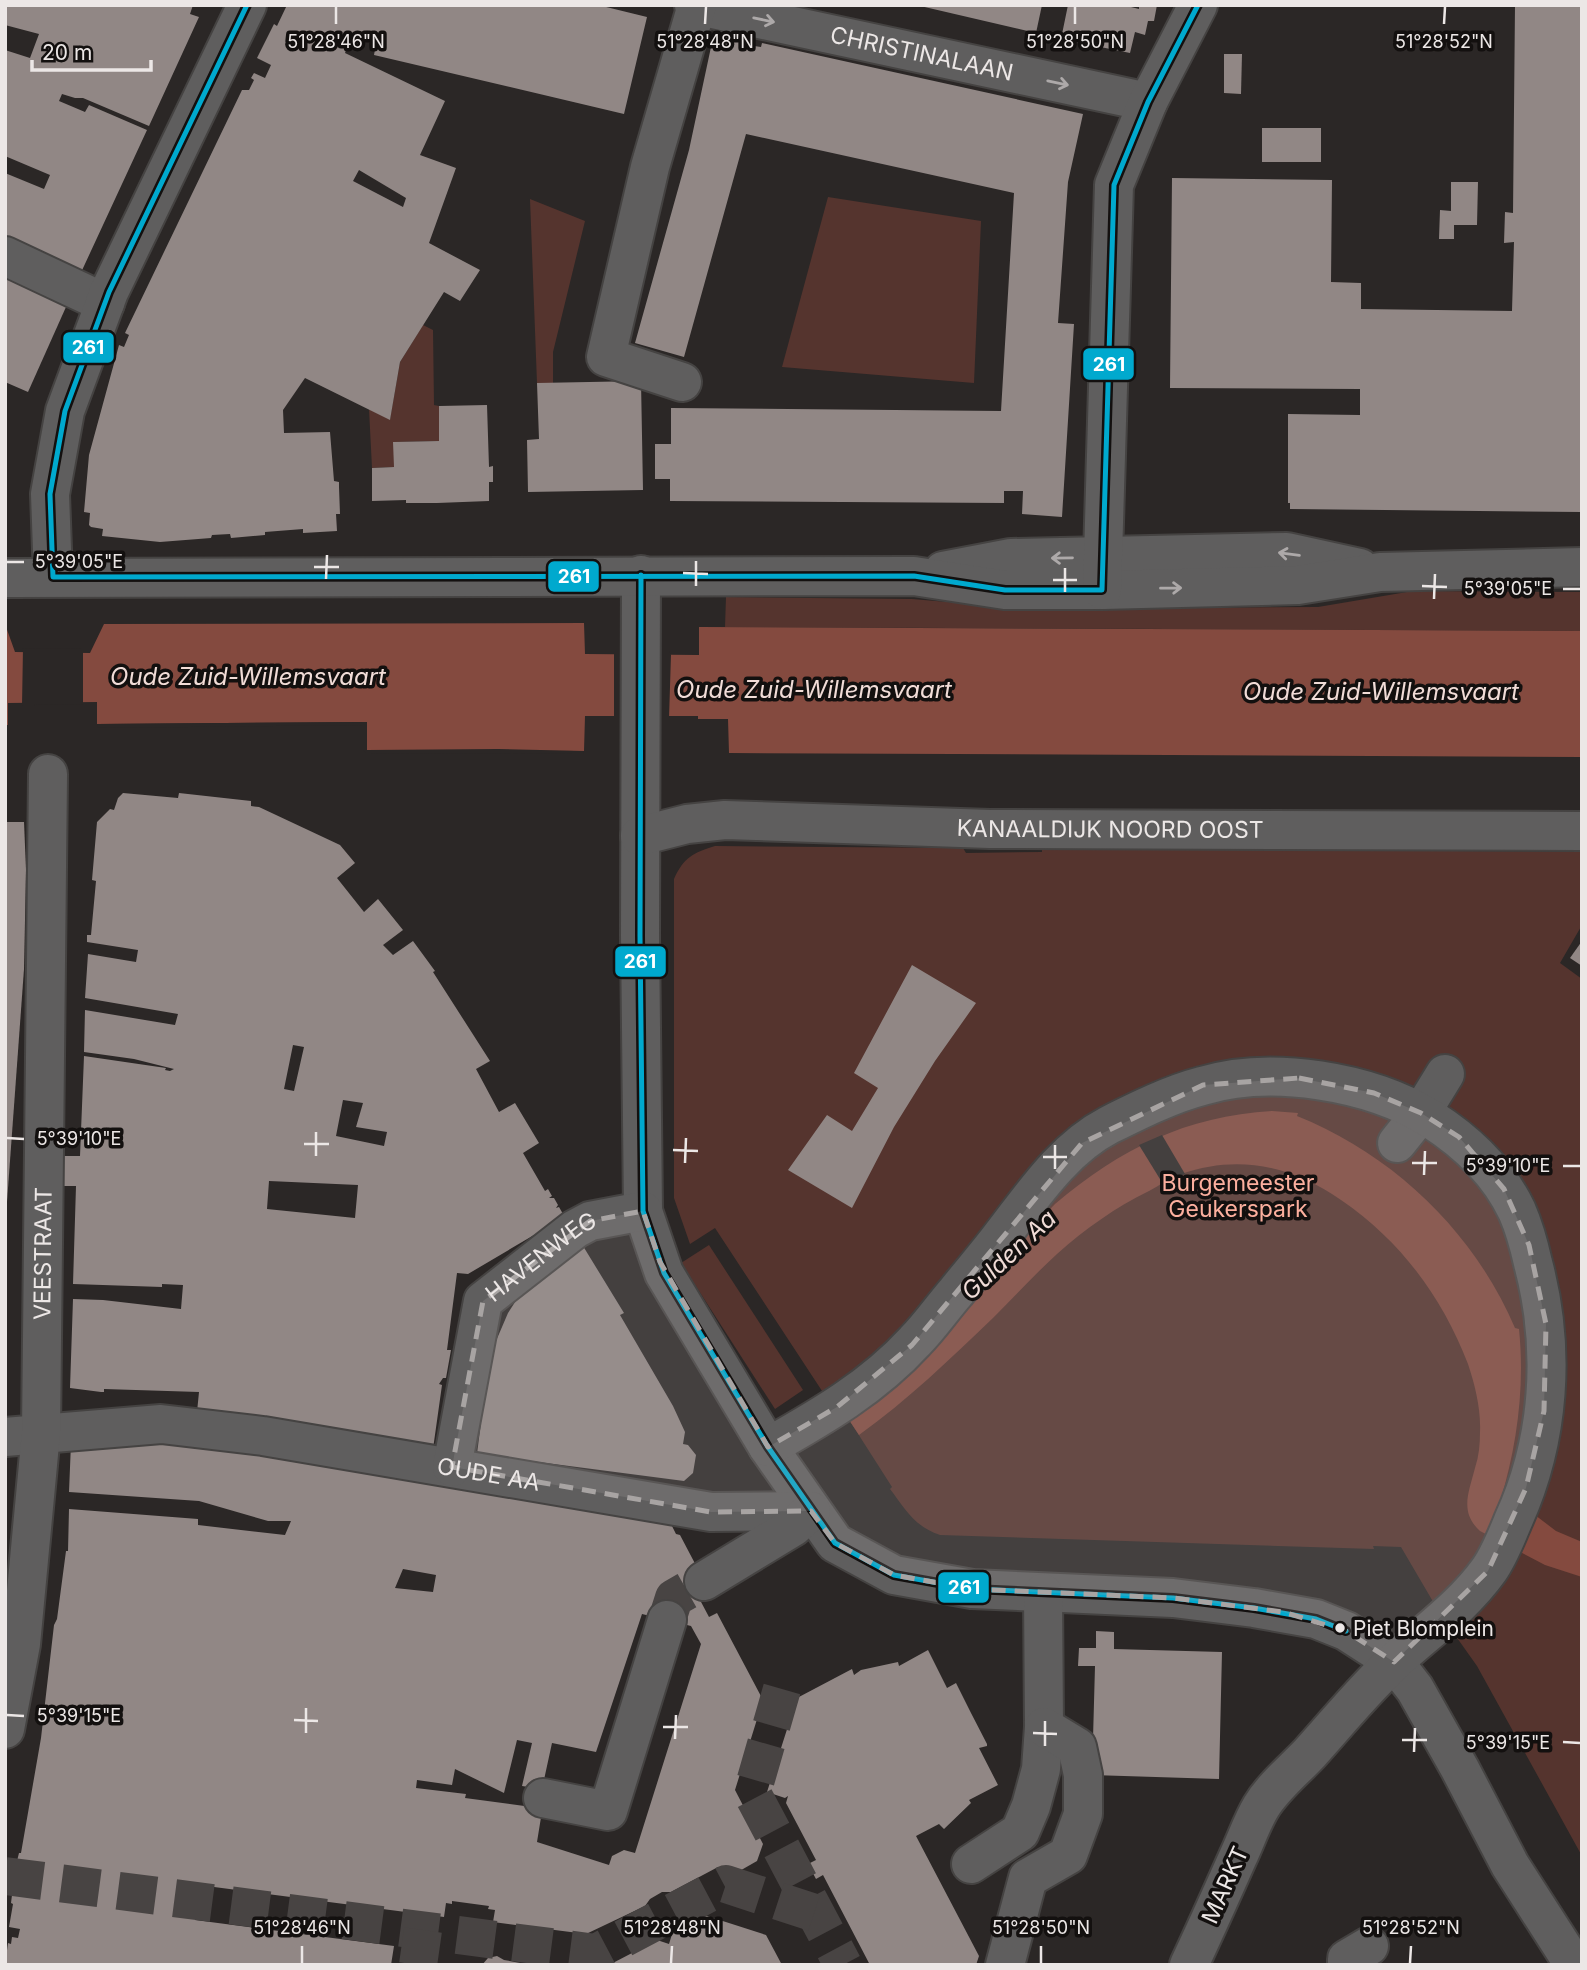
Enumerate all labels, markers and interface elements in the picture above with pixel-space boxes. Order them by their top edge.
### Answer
one-way arrow [752,14,775,28]
street label: CHRISTINALAAN [828,21,1016,87]
scale bar [32,28,150,72]
text: 51°28'46"N [287,31,385,52]
text: 51°28'48"N [656,31,754,52]
text: 51°28'50"N [1026,31,1124,52]
text: 51°28'52"N [1395,31,1493,52]
text: 20 m [42,40,92,65]
one-way arrow [1046,76,1069,90]
line badge: 261 [62,331,115,364]
text: 261 [72,336,104,359]
line badge: 261 [1082,347,1135,381]
text: 261 [1093,353,1125,376]
one-way arrow [1278,547,1301,560]
text: 5°39'05"E [35,551,123,572]
one-way arrow [1051,551,1074,564]
line badge: 261 [547,560,600,593]
text: 261 [558,565,590,588]
text: 5°39'05"E [1464,578,1552,599]
one-way arrow [1159,582,1182,595]
water label: Oude Zuid-Willemsvaart [110,662,387,691]
water label: Oude Zuid-Willemsvaart [676,675,953,704]
water label: Oude Zuid-Willemsvaart [1243,677,1520,706]
street label: KANAALDIJK NOORD OOST [956,814,1264,844]
line badge: 261 [614,945,667,978]
text: 261 [624,950,656,973]
text: 5°39'10"E [37,1128,121,1149]
text: 5°39'10"E [1466,1155,1550,1176]
park label: Burgemeester Geukerspark [1162,1169,1315,1223]
street label: VEESTRAAT [28,1187,58,1320]
water label: Gulden Aa [955,1204,1062,1306]
street label: HAVENWEG [480,1206,601,1308]
street label: OUDE AA [435,1452,542,1497]
line badge: 261 [937,1571,990,1604]
text: 261 [948,1576,980,1599]
place label: Piet Blomplein [1353,1616,1494,1641]
marker: Piet Blomplein [1333,1621,1347,1635]
text: 5°39'15"E [37,1705,121,1726]
text: 5°39'15"E [1466,1732,1550,1753]
street label: MARKT [1196,1842,1254,1928]
text: 51°28'46"N [253,1917,351,1938]
text: 51°28'48"N [623,1917,721,1938]
text: 51°28'50"N [992,1917,1090,1938]
text: 51°28'52"N [1362,1917,1460,1938]

